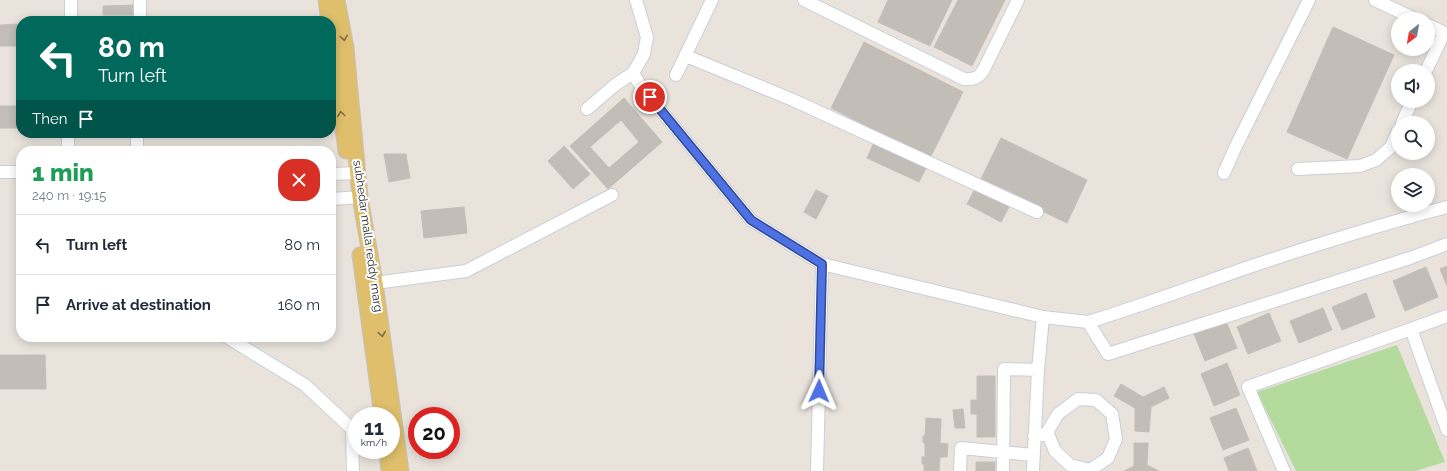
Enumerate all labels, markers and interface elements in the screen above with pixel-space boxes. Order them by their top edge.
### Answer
north arrow [1391,12,1435,56]
map controls [1391,12,1435,212]
text: 80 m [98,31,165,64]
icon: left [32,32,84,84]
one-way arrow [339,35,348,42]
button: sound [1391,64,1435,108]
text: Turn left [98,65,167,86]
pin [633,80,667,114]
icon: arrive [639,86,661,108]
icon: arrive [75,108,97,130]
text: Then [32,110,67,128]
one-way arrow [337,111,346,117]
button: search [1391,116,1435,160]
text: 1 min [32,158,94,187]
button: close [278,159,320,201]
street label: subhedar malla reddy marg [350,159,386,313]
button: layers [1391,168,1435,212]
text: 240 m · 19:15 [32,188,106,203]
icon: left [32,234,54,256]
text: Turn left [66,236,127,254]
text: 80 m [284,236,320,254]
icon: arrive [32,294,54,316]
text: Arrive at destination [66,296,211,314]
text: 160 m [278,296,320,314]
one-way arrow [377,331,386,337]
position arrow [798,370,840,412]
speed limit sign: 20 [408,407,460,459]
text: 11 [364,416,384,440]
text: km/h [361,437,387,448]

